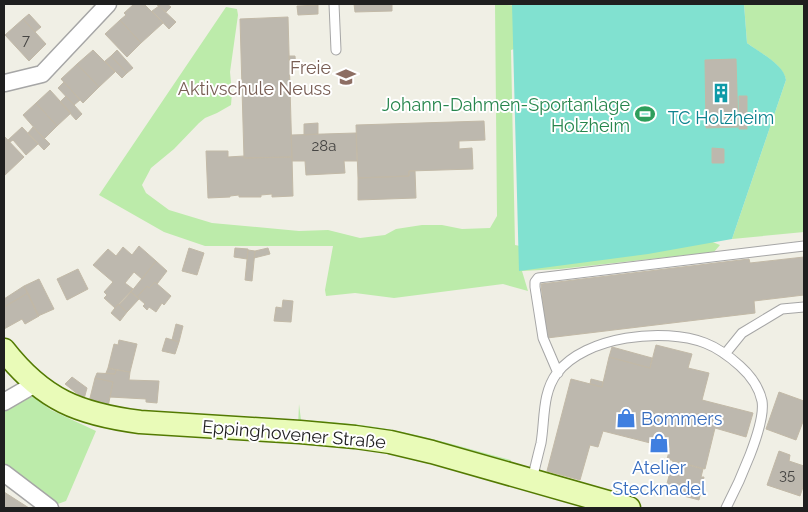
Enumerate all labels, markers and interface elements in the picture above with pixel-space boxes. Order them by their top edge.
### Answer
house number: 7 [22,31,30,49]
place label: Freie Aktivschule Neuss [178,57,331,99]
school or university icon: Freie Aktivschule Neuss [335,66,357,88]
building icon: TC Holzheim [710,82,732,104]
place label: Johann-Dahmen-Sportanlage Holzheim [382,94,630,136]
sports icon: Johann-Dahmen-Sportanlage Holzheim [634,103,656,125]
place label: TC Holzheim [668,107,774,128]
house number: 28a [312,137,336,155]
shop icon: Bommers [615,407,637,429]
place label: Bommers [641,408,723,429]
street label: Eppinghovener Straße [201,416,387,453]
shop icon: Atelier Stecknadel [648,432,670,454]
place label: Atelier Stecknadel [612,457,706,499]
house number: 35 [779,466,795,484]

